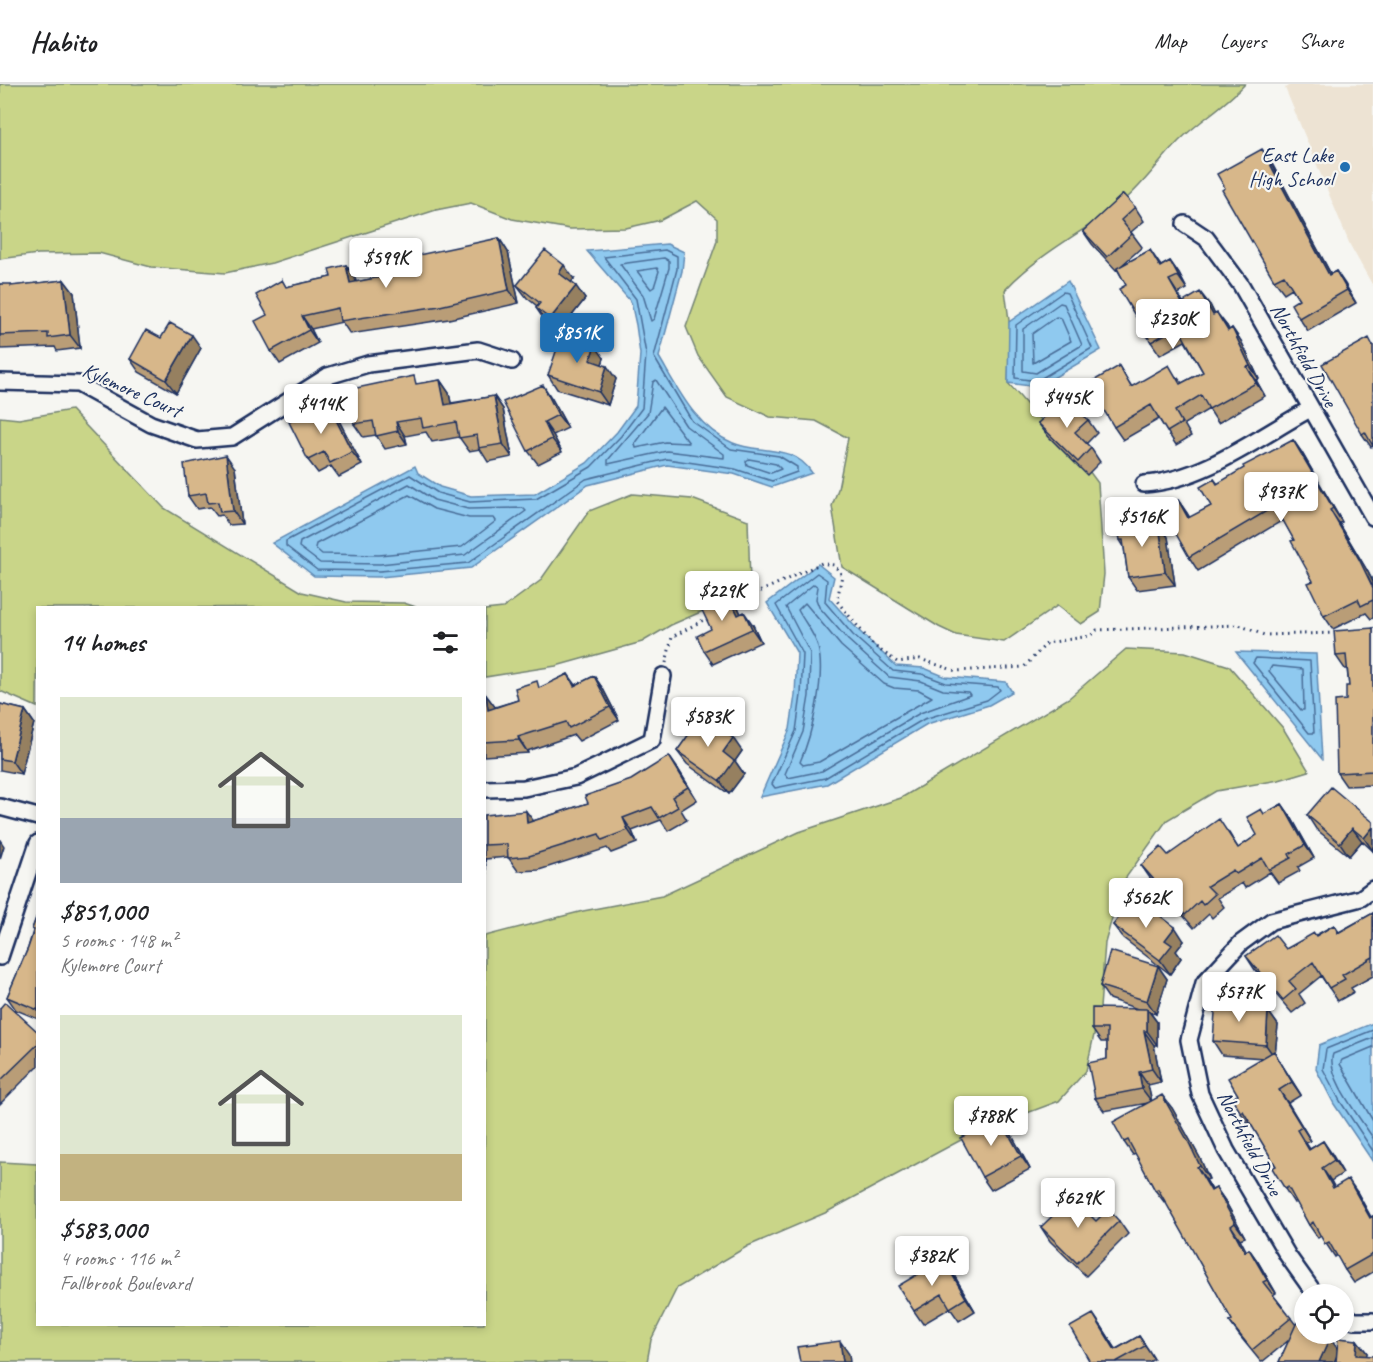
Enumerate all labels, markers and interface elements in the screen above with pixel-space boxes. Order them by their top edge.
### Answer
text: Habito [30,24,96,59]
text: Map [1154,28,1187,54]
text: Layers [1220,28,1266,54]
text: Share [1299,28,1343,54]
place label: East Lake High School [1249,142,1336,192]
marker: East Lake High School [1338,160,1352,174]
pin: $599K [344,238,428,289]
text: $599K [363,245,409,270]
street label: Northfield Drive [1265,298,1344,413]
pin: $230K [1131,299,1215,350]
text: $230K [1150,306,1196,331]
pin: $851K [535,313,619,364]
text: $851K [554,320,600,345]
street label: Kylemore Court [78,357,188,425]
pin: $445K [1025,378,1109,429]
pin: $414K [279,384,363,435]
text: $445K [1044,385,1090,410]
text: $414K [298,391,344,416]
pin: $937K [1239,472,1323,523]
text: $937K [1258,479,1304,504]
pin: $516K [1100,497,1184,548]
text: $516K [1119,504,1165,529]
pin: $229K [680,571,764,622]
text: $229K [699,578,745,603]
text: 14 homes [60,626,145,659]
icon: filters [429,626,462,659]
pin: $583K [666,697,750,748]
text: $583K [685,704,731,729]
icon: home [207,736,315,844]
pin: $562K [1104,878,1188,929]
text: $562K [1123,885,1169,910]
text: $851,000 [60,895,147,928]
text: 5 rooms · 148 m² [60,928,177,953]
text: Kylemore Court [60,953,161,978]
pin: $577K [1197,972,1281,1023]
text: $577K [1216,979,1262,1004]
icon: home [207,1054,315,1162]
street label: Northfield Drive [1212,1086,1289,1202]
pin: $788K [949,1096,1033,1147]
text: $788K [968,1103,1014,1128]
pin: $629K [1036,1178,1120,1229]
text: $629K [1055,1185,1101,1210]
text: $583,000 [60,1213,147,1246]
pin: $382K [890,1236,974,1287]
text: $382K [909,1243,955,1268]
text: 4 rooms · 116 m² [60,1246,177,1271]
text: Fallbrook Boulevard [60,1271,191,1296]
map controls [1294,1284,1354,1344]
button: locate [1294,1284,1354,1344]

